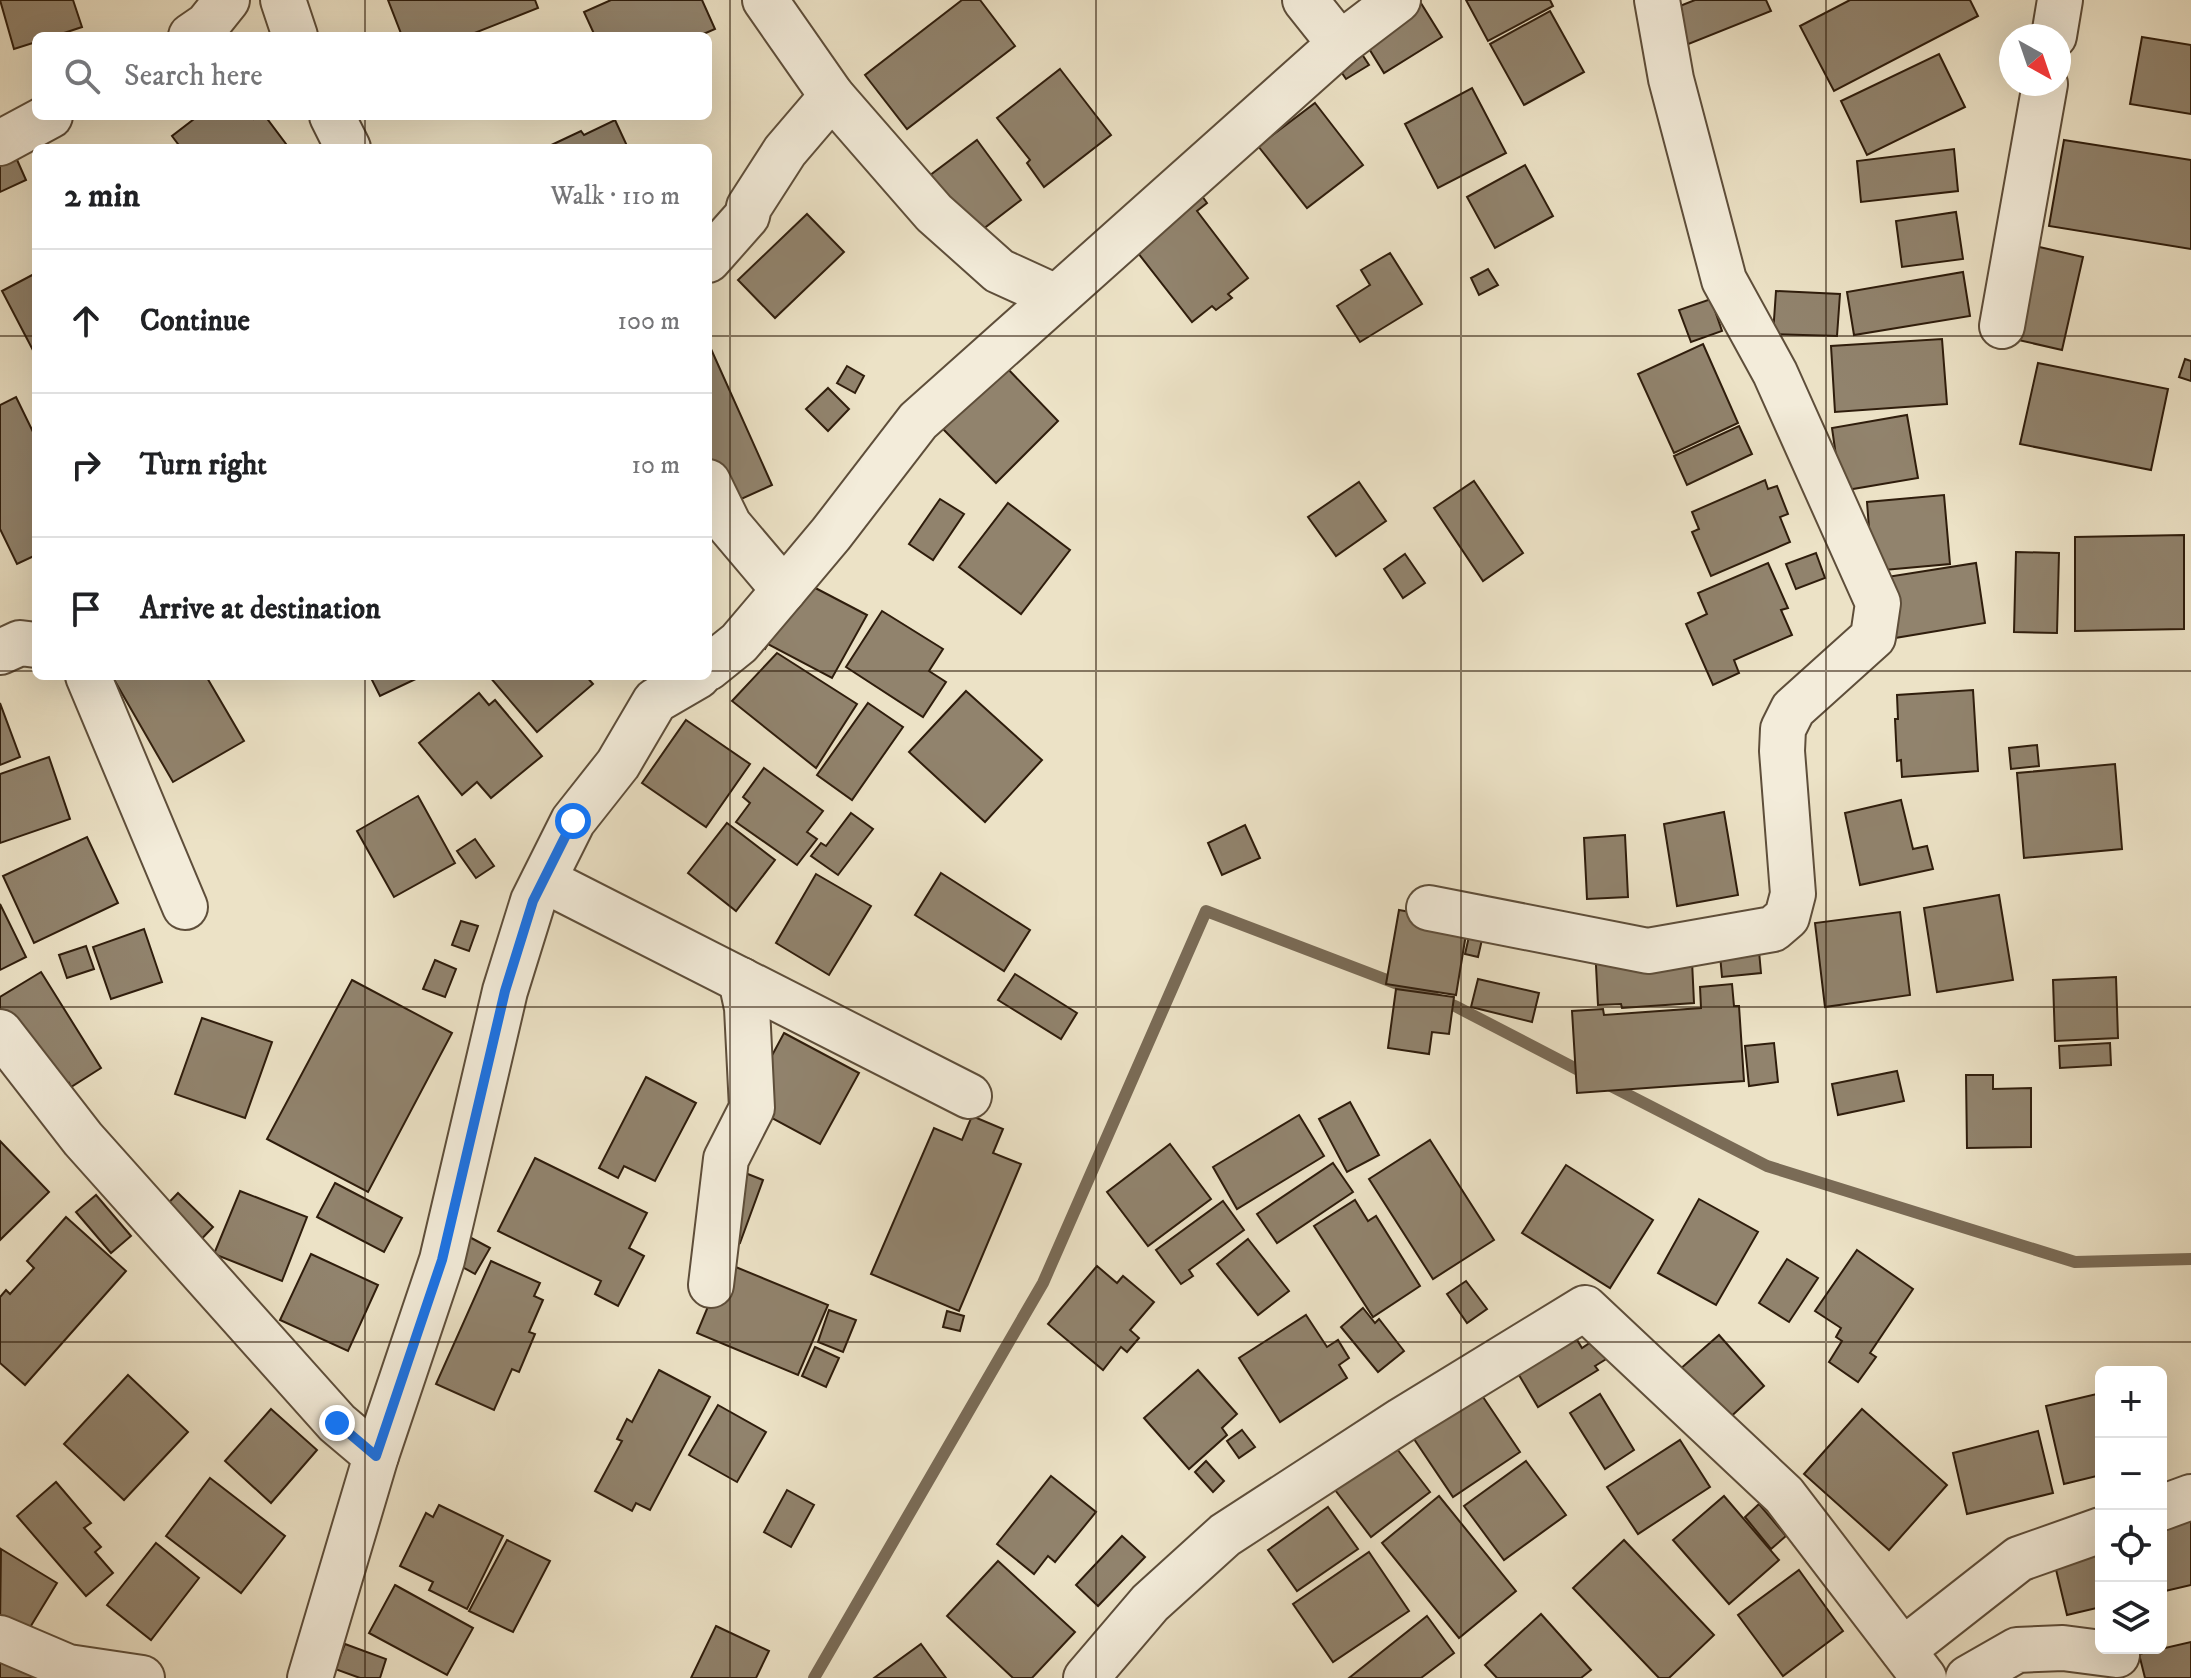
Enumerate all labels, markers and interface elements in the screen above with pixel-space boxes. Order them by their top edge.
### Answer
north arrow [1999,24,2071,96]
search box [32,32,712,120]
icon: search [60,54,104,98]
text: Search here [124,58,263,95]
text: 2 min [64,175,140,217]
text: Walk · 110 m [550,180,680,213]
icon: ahead [64,299,108,343]
text: Continue [140,303,250,340]
text: 100 m [617,305,680,338]
icon: right [64,443,108,487]
text: Turn right [140,447,267,484]
text: 10 m [631,449,680,482]
icon: arrive [64,587,108,631]
text: Arrive at destination [140,591,381,628]
route start [555,803,591,839]
map controls [2095,1366,2167,1654]
button: + [2095,1366,2167,1438]
route end [319,1405,355,1441]
button: − [2095,1438,2167,1510]
button: locate [2095,1510,2167,1582]
button: layers [2095,1582,2167,1654]

